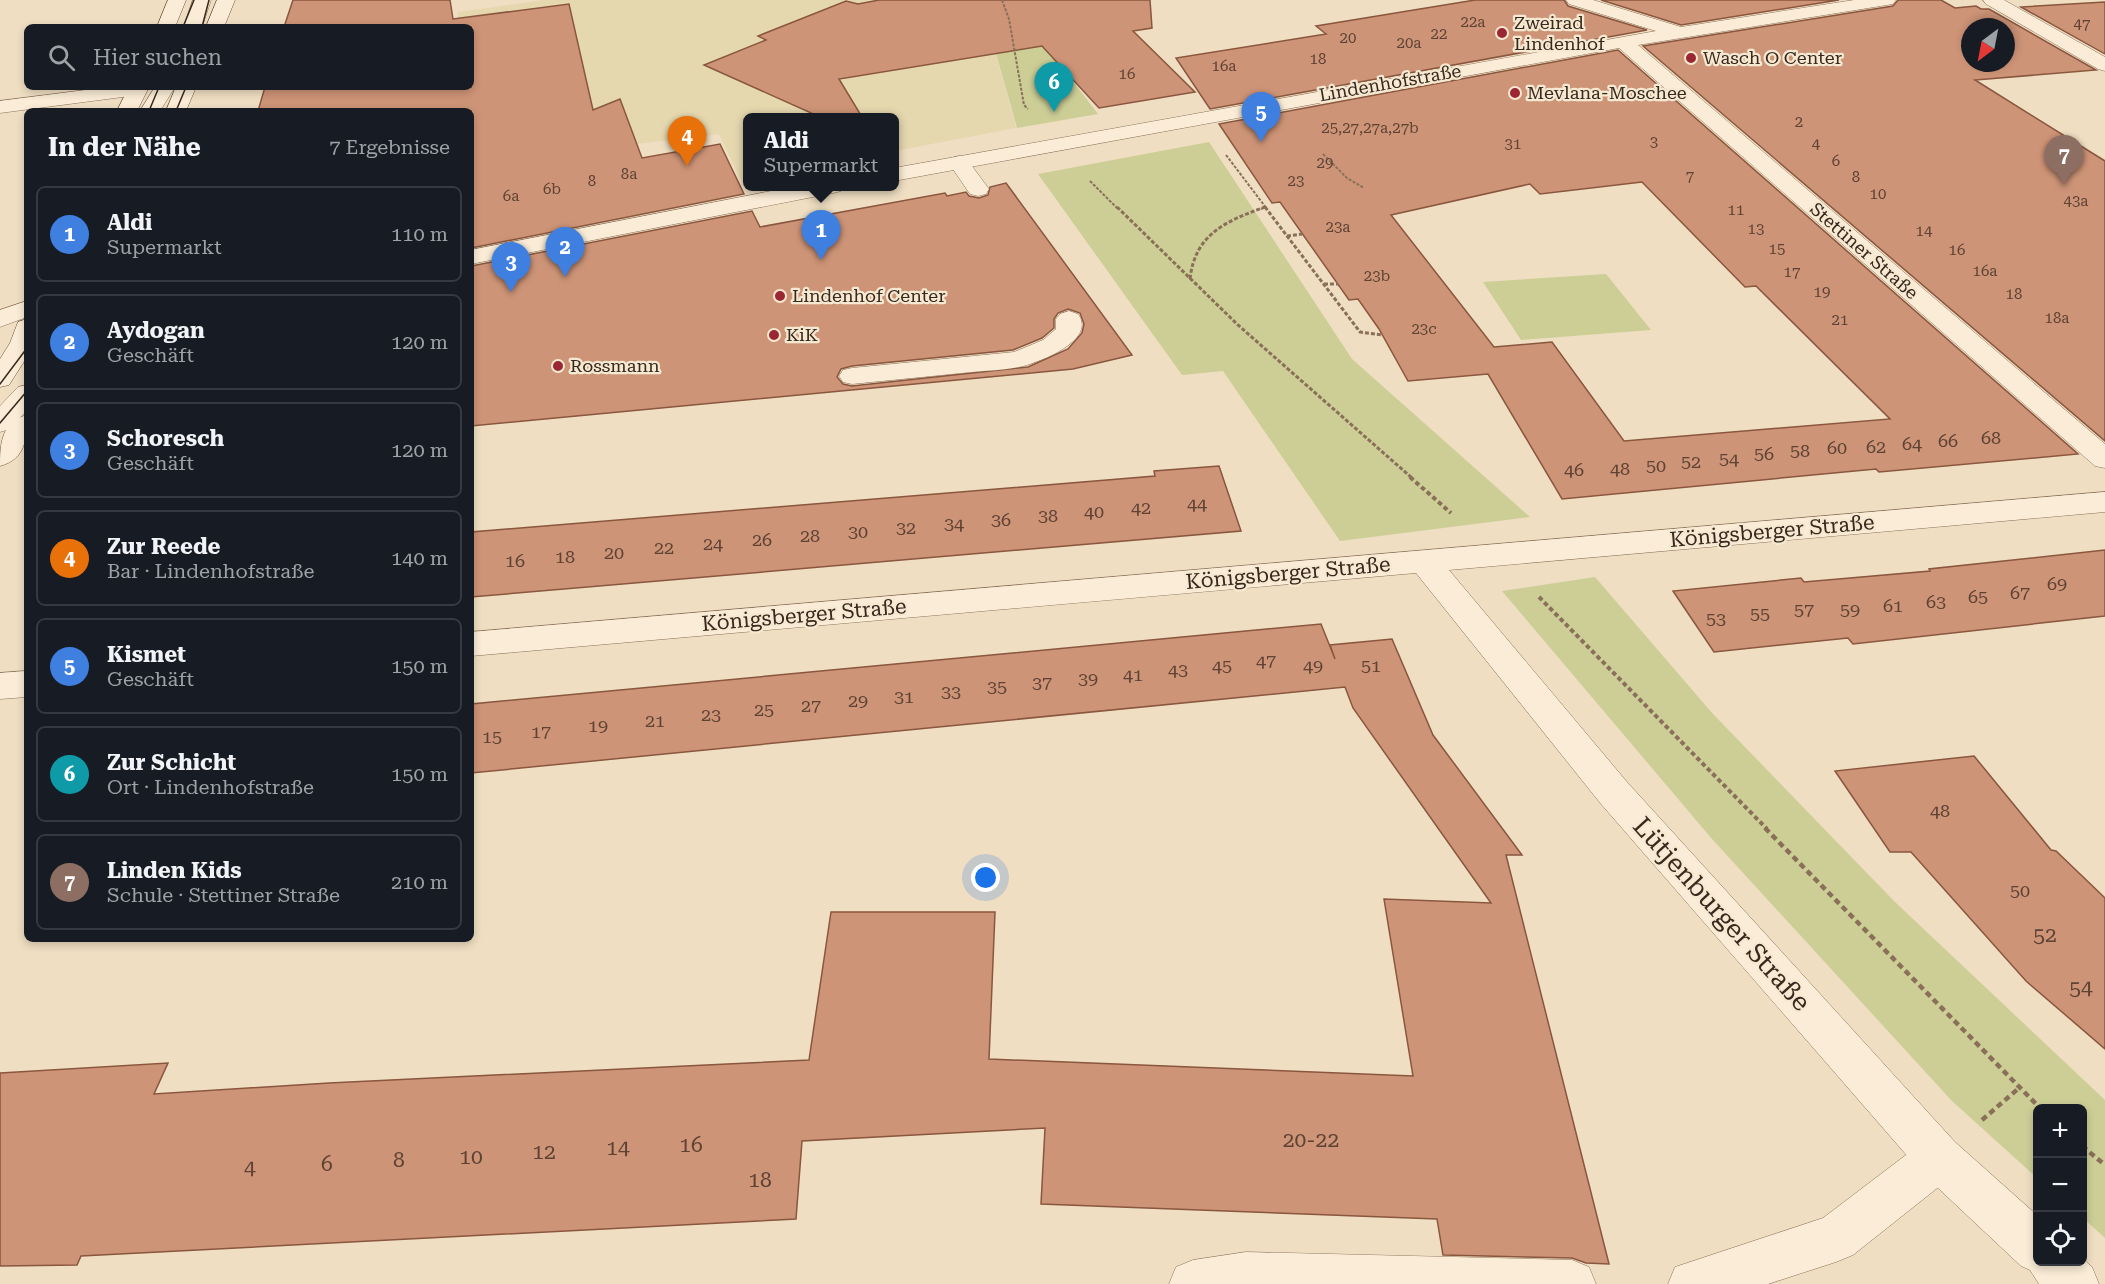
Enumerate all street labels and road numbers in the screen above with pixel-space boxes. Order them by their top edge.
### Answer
street label: Lindenhofstraße [1317,60,1463,105]
street label: Stettiner Straße [1806,198,1923,303]
street label: Königsberger Straße [1669,510,1875,552]
street label: Königsberger Straße [1185,552,1391,594]
street label: Königsberger Straße [701,594,907,636]
street label: Lütjenburger Straße [1627,811,1817,1017]

